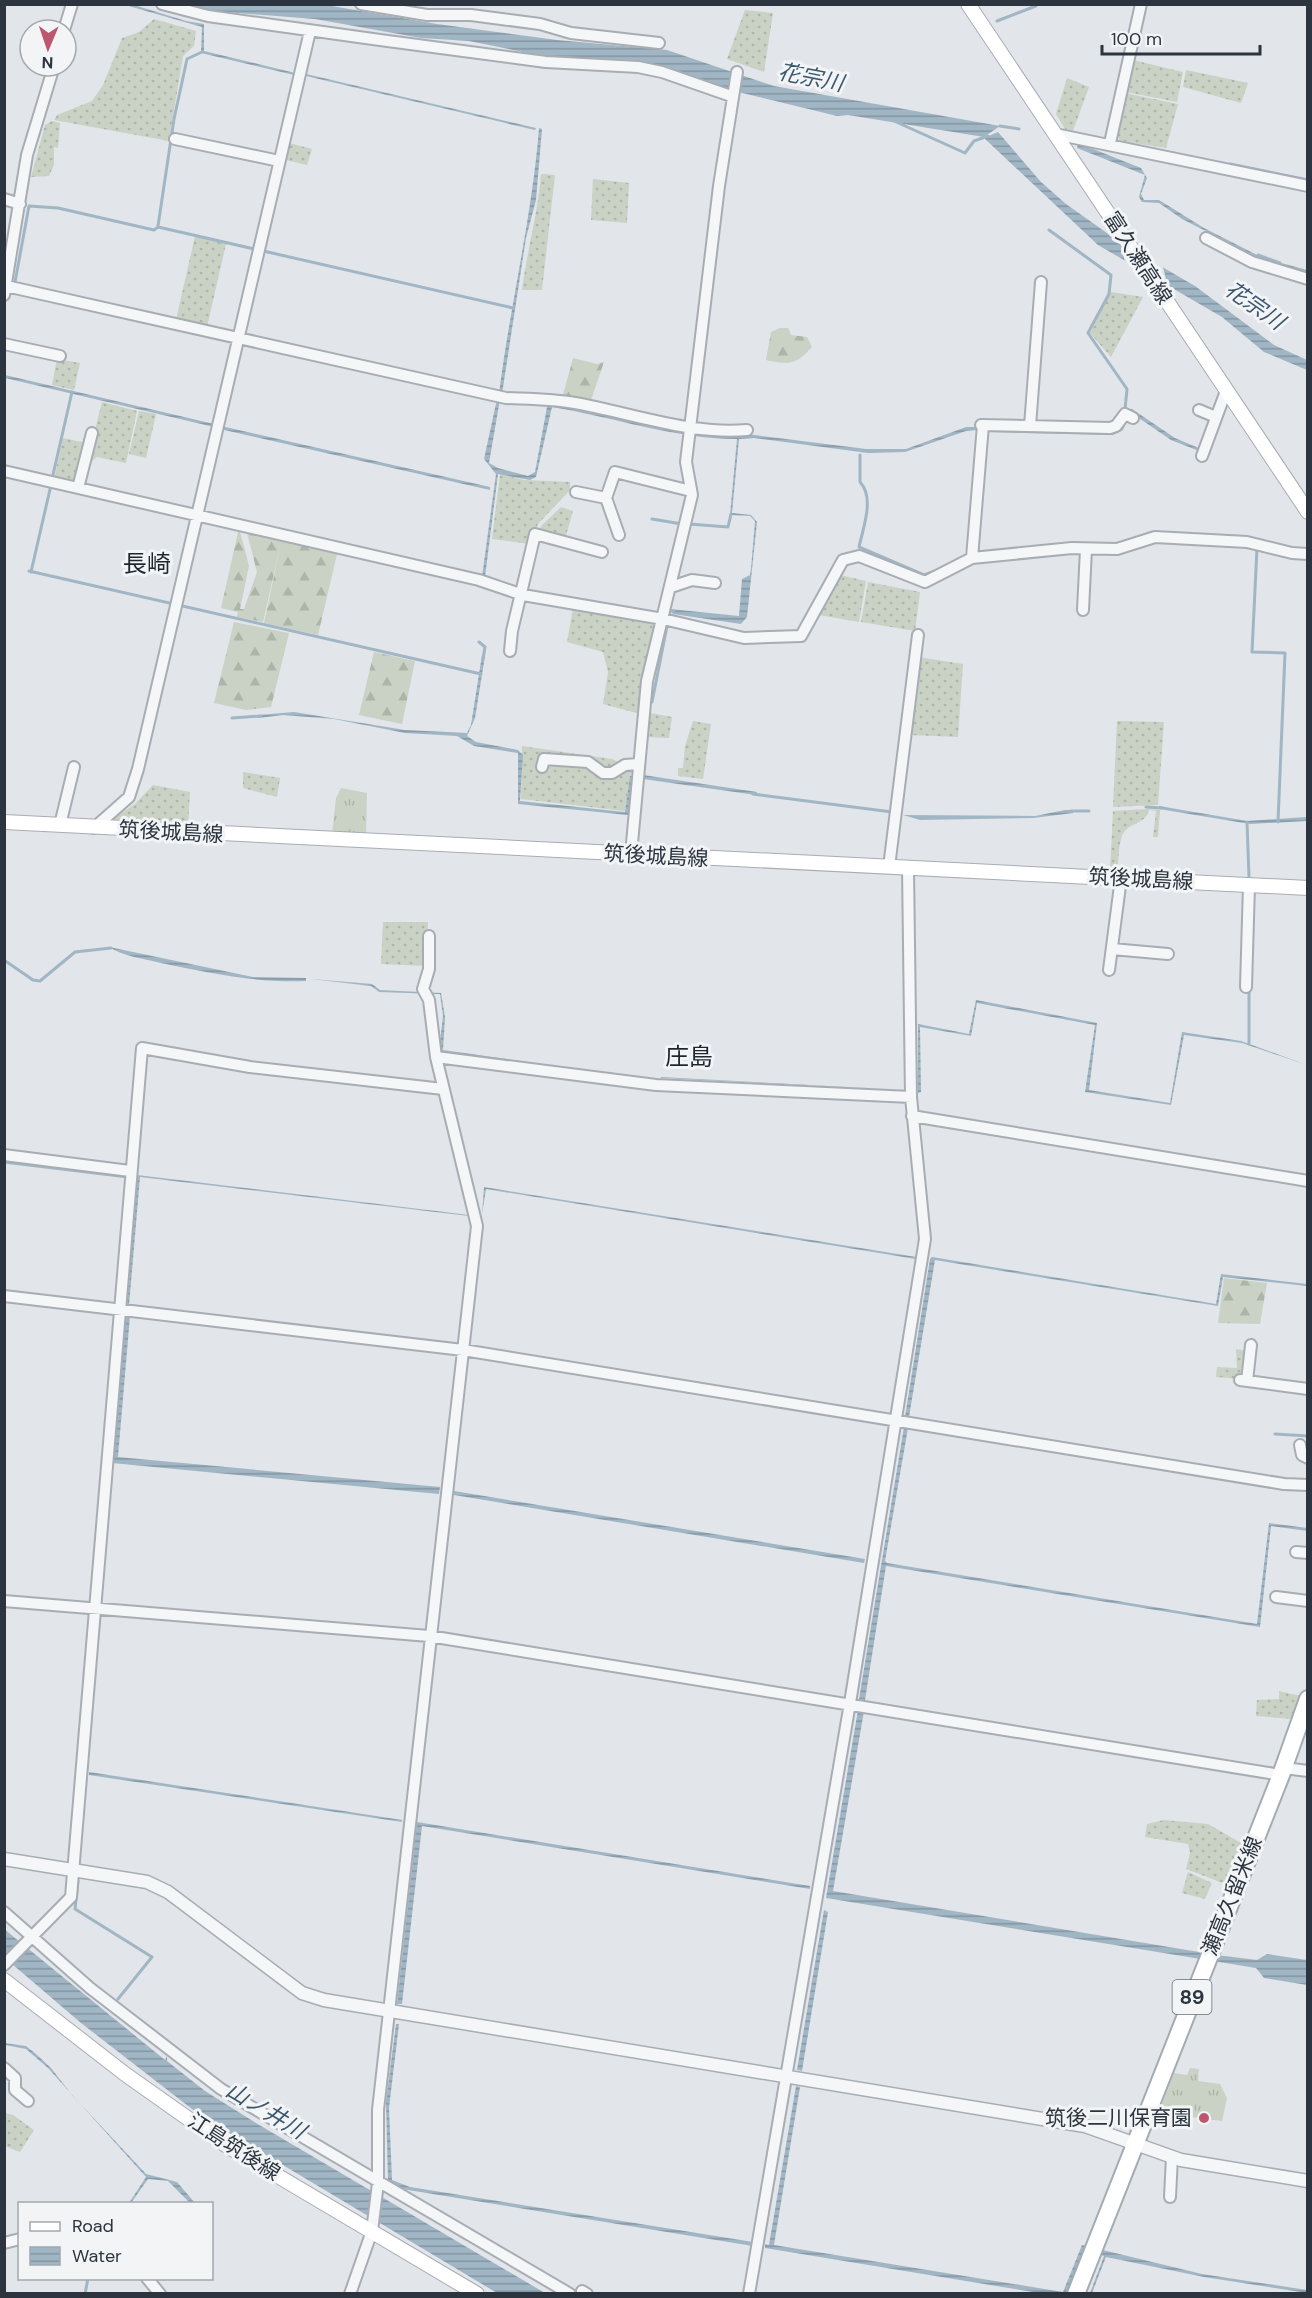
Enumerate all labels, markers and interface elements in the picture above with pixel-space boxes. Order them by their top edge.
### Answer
north arrow [18,18,78,78]
scale bar [1102,18,1260,56]
text: 100 m [1111,27,1162,51]
text: N [41,52,54,73]
water label: 花宗川 [776,57,848,98]
street label: 富久瀬高線 [1098,206,1178,310]
water label: 花宗川 [1219,275,1292,337]
district label: 長崎 [123,548,171,579]
street label: 筑後城島線 [118,815,224,849]
street label: 筑後城島線 [603,839,709,873]
street label: 筑後城島線 [1088,862,1194,896]
district label: 庄島 [665,1041,713,1072]
street label: 瀬高久留米線 [1195,1832,1269,1960]
road number: 89 [1172,1980,1212,2014]
water label: 山ノ井川 [221,2075,313,2147]
place label: 筑後二川保育園 [1045,2104,1192,2132]
street label: 江島筑後線 [182,2107,286,2187]
marker: 筑後二川保育園 [1197,2111,1211,2125]
legend [18,2202,213,2280]
text: Road [72,2214,114,2238]
text: Water [72,2244,122,2268]

